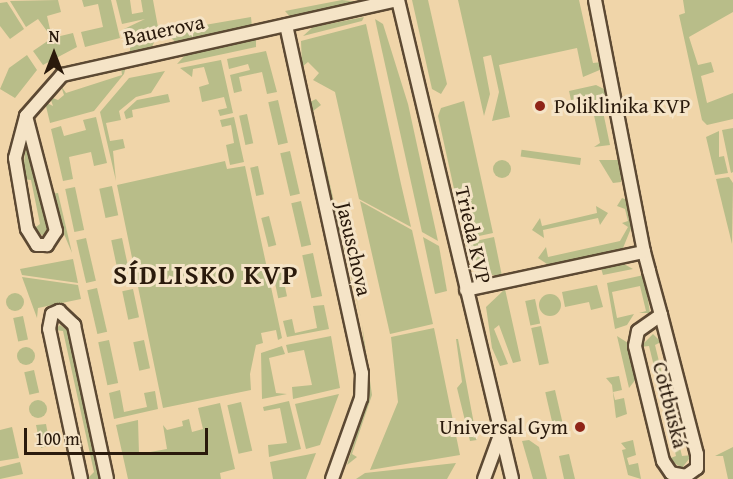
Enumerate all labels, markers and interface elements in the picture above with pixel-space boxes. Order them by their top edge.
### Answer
street label: Bauerova [121,9,207,51]
north arrow [24,24,84,84]
text: N [49,24,59,48]
place label: Poliklinika KVP [554,93,691,119]
marker: Poliklinika KVP [531,97,549,115]
street label: Trieda KVP [450,184,496,286]
street label: Jasuschova [331,200,377,298]
district label: SÍDLISKO KVP [113,259,299,291]
street label: Cottbuská [647,359,693,451]
place label: Universal Gym [439,414,568,440]
scale bar [27,416,212,454]
marker: Universal Gym [573,420,587,434]
text: 100 m [35,425,80,452]

